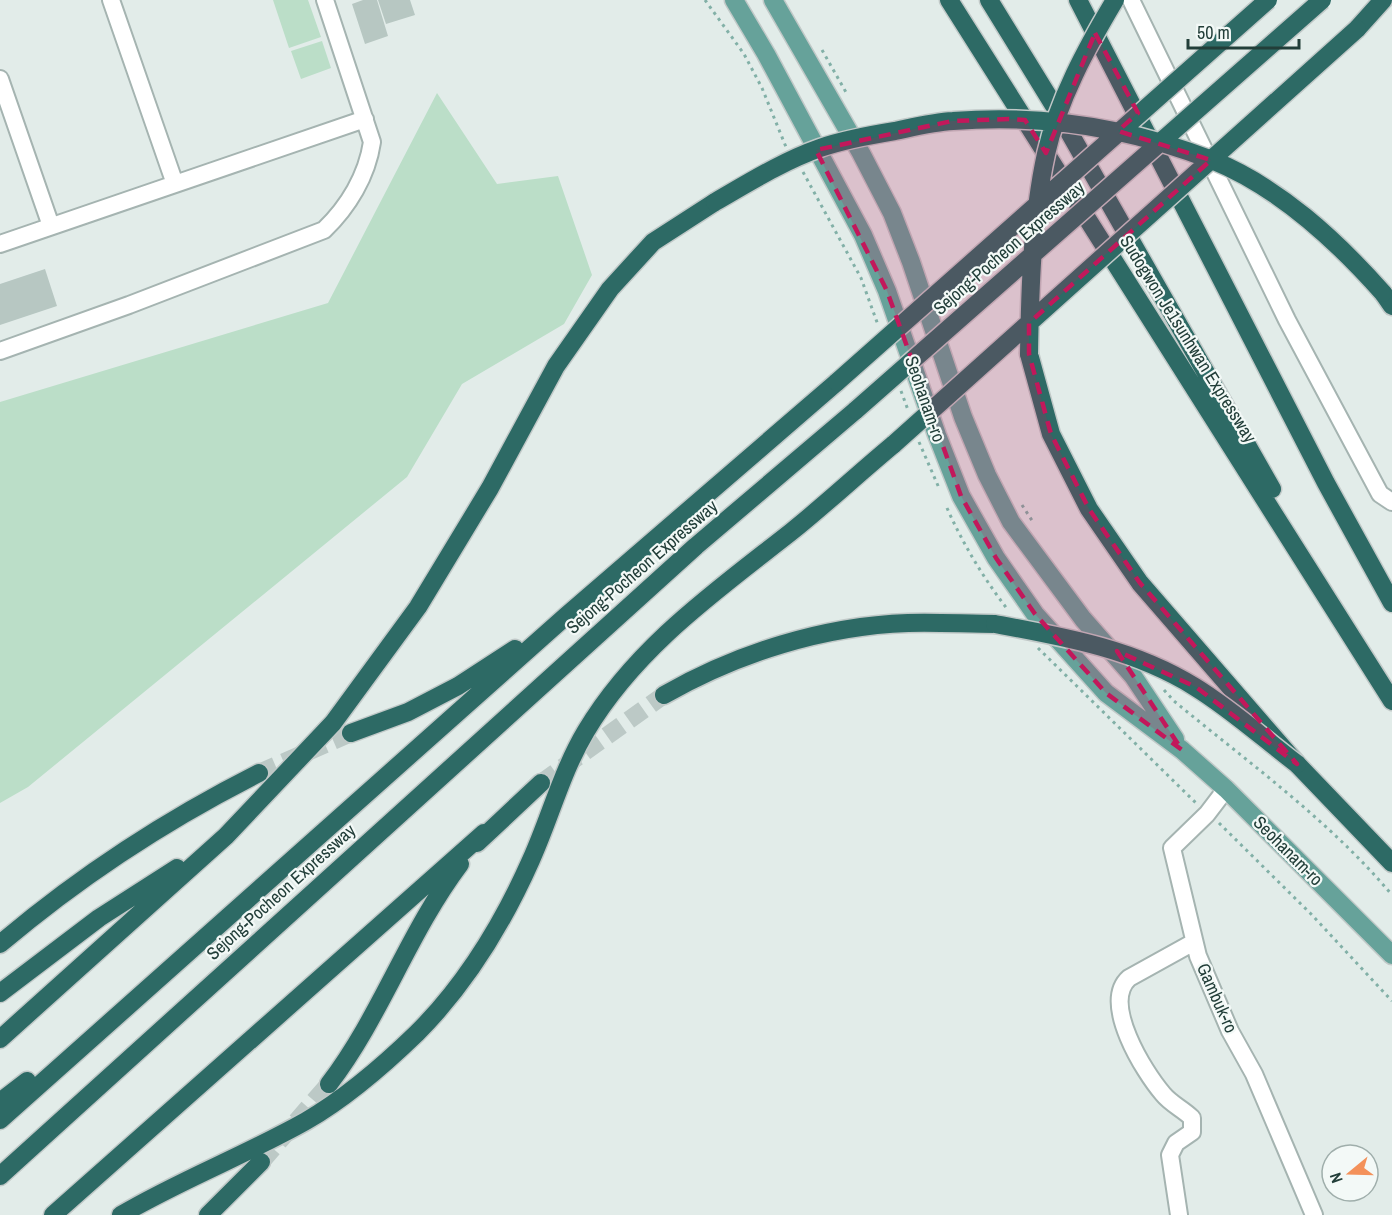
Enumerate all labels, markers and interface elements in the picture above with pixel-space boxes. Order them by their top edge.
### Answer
scale bar [1188,12,1299,50]
text: 50 m [1197,20,1230,45]
street label: Sejong-Pocheon Expressway [928,175,1090,320]
street label: Sudogwon Je1sunhwan Expressway [1114,230,1263,448]
street label: Seohanam-ro [899,352,952,445]
street label: Sejong-Pocheon Expressway [561,494,723,639]
street label: Seohanam-ro [1248,810,1329,891]
street label: Sejong-Pocheon Expressway [201,817,361,965]
street label: Gambuk-ro [1191,959,1244,1037]
north arrow [1320,1143,1380,1203]
text: N [1324,1170,1348,1186]

